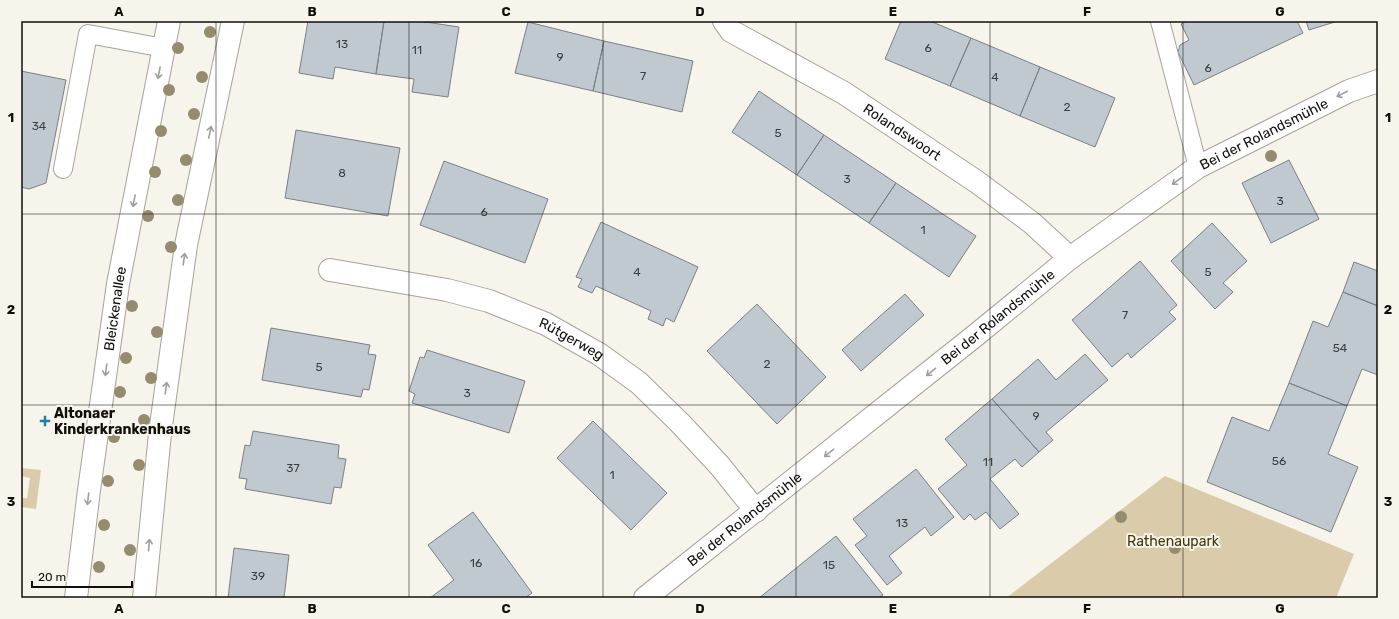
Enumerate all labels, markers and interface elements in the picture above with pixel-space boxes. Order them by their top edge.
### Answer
text: A [114,4,124,19]
text: B [307,4,317,19]
text: C [501,4,511,19]
text: D [695,4,705,19]
text: E [889,4,897,19]
text: F [1083,4,1091,19]
text: G [1275,4,1285,19]
house number: 13 [336,37,348,51]
house number: 6 [924,41,932,55]
house number: 11 [412,43,422,57]
house number: 9 [556,50,564,64]
house number: 6 [1204,61,1212,75]
one-way arrow [155,66,163,79]
house number: 7 [640,69,646,83]
house number: 4 [991,70,999,84]
one-way arrow [1336,91,1348,99]
street label: Bei der Rolandsmühle [1197,95,1331,174]
street label: Rolandswoort [860,100,944,165]
house number: 2 [1063,100,1071,114]
text: 1 [8,110,14,125]
text: 1 [1385,110,1391,125]
house number: 34 [32,119,47,133]
one-way arrow [206,126,214,139]
house number: 5 [774,126,782,140]
house number: 8 [338,166,346,180]
house number: 3 [843,172,851,186]
one-way arrow [1172,177,1183,185]
one-way arrow [130,194,138,207]
house number: 3 [1276,194,1284,208]
house number: 6 [480,205,488,219]
house number: 1 [920,223,926,237]
one-way arrow [180,253,188,266]
street label: Bleickenallee [101,265,130,352]
house number: 4 [633,265,641,279]
house number: 5 [1204,265,1212,279]
street label: Bei der Rolandsmühle [938,266,1058,369]
text: 2 [7,302,15,317]
text: 2 [1384,302,1392,317]
house number: 7 [1122,308,1128,322]
street label: Rütgerweg [537,314,607,364]
house number: 54 [1333,341,1348,355]
house number: 2 [763,357,771,371]
house number: 5 [315,360,323,374]
one-way arrow [102,363,110,376]
one-way arrow [925,367,936,376]
one-way arrow [162,382,170,395]
house number: 3 [463,386,471,400]
place label: Altonaer Kinderkrankenhaus [54,405,191,438]
house number: 9 [1032,409,1040,423]
marker: Altonaer Kinderkrankenhaus [39,415,51,427]
one-way arrow [823,448,834,457]
house number: 56 [1272,454,1286,468]
house number: 11 [983,455,993,469]
house number: 37 [286,461,300,475]
house number: 1 [609,468,615,482]
street label: Bei der Rolandsmühle [684,469,806,570]
one-way arrow [84,492,92,505]
text: 3 [7,494,16,509]
text: 3 [1384,494,1393,509]
house number: 13 [896,516,908,530]
park label: Rathenaupark [1127,533,1220,550]
one-way arrow [145,539,153,552]
house number: 16 [470,556,482,570]
house number: 15 [823,558,835,572]
scale bar [32,563,132,589]
house number: 39 [251,569,265,583]
text: 20 m [38,570,66,584]
text: A [114,601,124,616]
text: B [307,601,317,616]
text: C [501,601,511,616]
text: D [695,601,705,616]
text: E [889,601,897,616]
text: F [1083,601,1091,616]
text: G [1275,601,1285,616]

